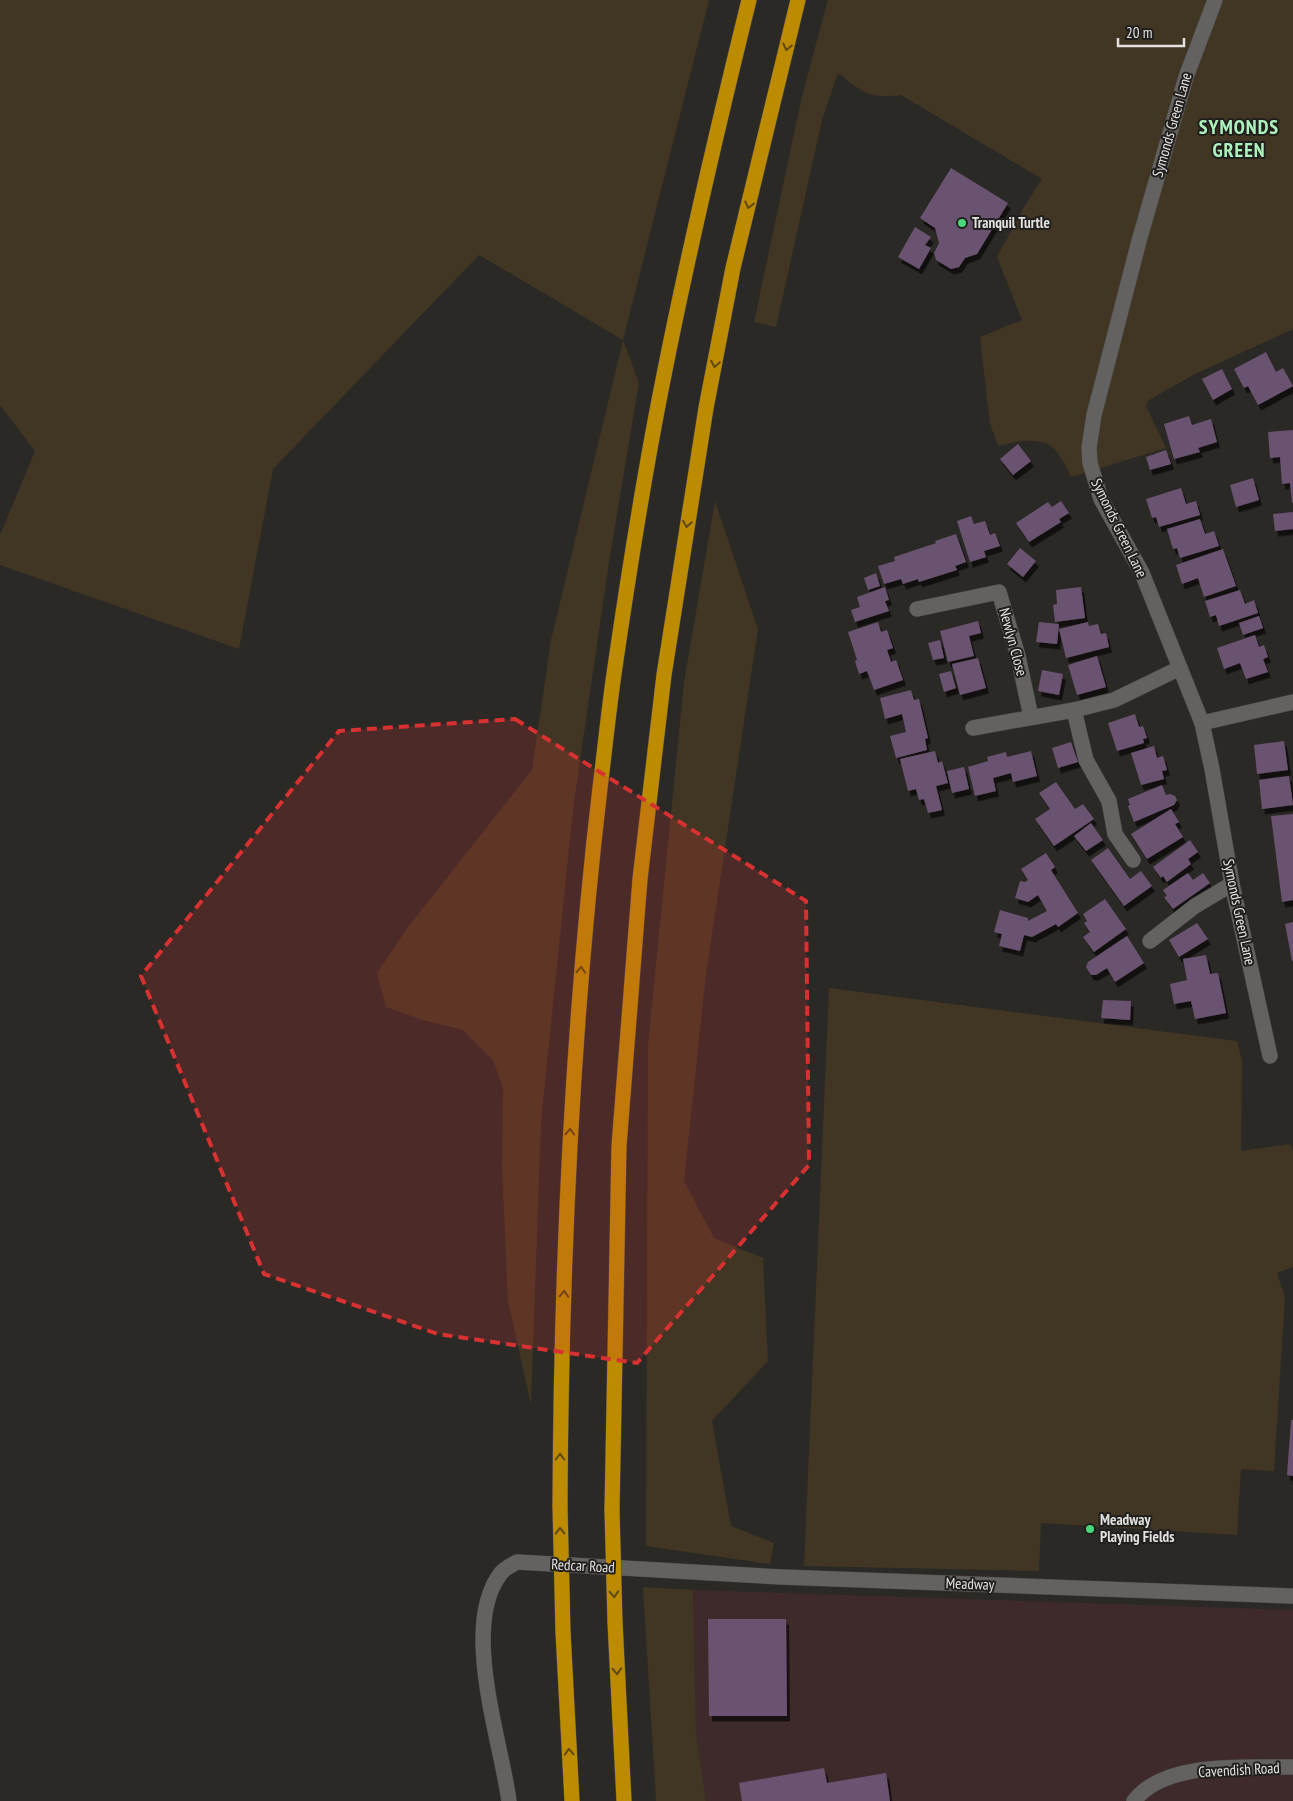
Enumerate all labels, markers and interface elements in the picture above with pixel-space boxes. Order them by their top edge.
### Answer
scale bar [1118,15,1184,47]
text: 20 m [1126,23,1152,42]
one-way arrow [782,43,793,52]
street label: Symonds Green Lane [1148,70,1196,179]
district label: SYMONDS GREEN [1199,114,1279,163]
one-way arrow [744,201,755,210]
place label: Tranquil Turtle [972,213,1050,232]
marker: Tranquil Turtle [956,217,968,229]
one-way arrow [710,360,720,369]
street label: Symonds Green Lane [1087,475,1152,580]
one-way arrow [682,520,692,529]
street label: Newlyn Close [995,606,1032,678]
street label: Symonds Green Lane [1219,857,1260,967]
one-way arrow [576,966,587,974]
one-way arrow [564,1128,575,1136]
one-way arrow [558,1290,569,1298]
one-way arrow [555,1453,565,1460]
place label: Meadway Playing Fields [1100,1510,1174,1546]
marker: Meadway Playing Fields [1084,1523,1096,1535]
one-way arrow [555,1527,566,1535]
street label: Redcar Road [551,1554,615,1577]
street label: Meadway [945,1573,995,1594]
one-way arrow [609,1590,619,1598]
one-way arrow [612,1667,623,1675]
one-way arrow [564,1748,575,1756]
street label: Cavendish Road [1198,1758,1280,1781]

